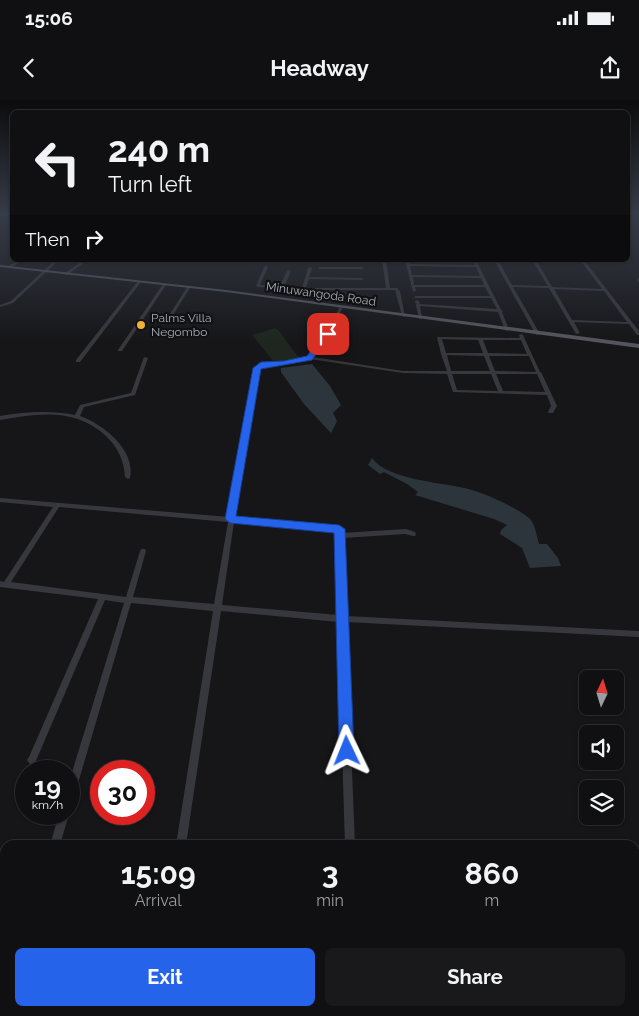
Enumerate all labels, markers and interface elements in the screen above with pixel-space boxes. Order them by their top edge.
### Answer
text: 15:06 [25,7,73,29]
icon: back [15,54,43,82]
icon: share [596,54,624,82]
text: Headway [270,55,369,81]
text: 240 m [108,129,210,170]
icon: left [25,130,90,195]
text: Turn left [108,171,192,197]
icon: right [80,225,108,253]
text: Then [25,228,70,250]
street label: Minuwangoda Road [265,279,377,309]
place label: Palms Villa Negombo [151,311,212,339]
pin [307,313,349,355]
marker: Palms Villa Negombo [135,319,147,331]
icon: arrive [314,320,342,348]
north arrow [579,670,624,715]
map controls [579,670,624,825]
position arrow [320,724,372,776]
button: sound [579,725,624,770]
speed limit sign: 30 [90,760,155,825]
text: 19 [34,771,61,801]
button: layers [579,780,624,825]
text: km/h [32,798,63,812]
text: 15:09 [121,856,196,891]
text: 3 [322,856,338,891]
text: 860 [465,856,519,891]
text: Arrival [135,891,182,910]
text: min [316,891,344,910]
text: m [485,891,499,910]
button: Exit [15,948,315,1006]
button: Share [325,948,625,1006]

